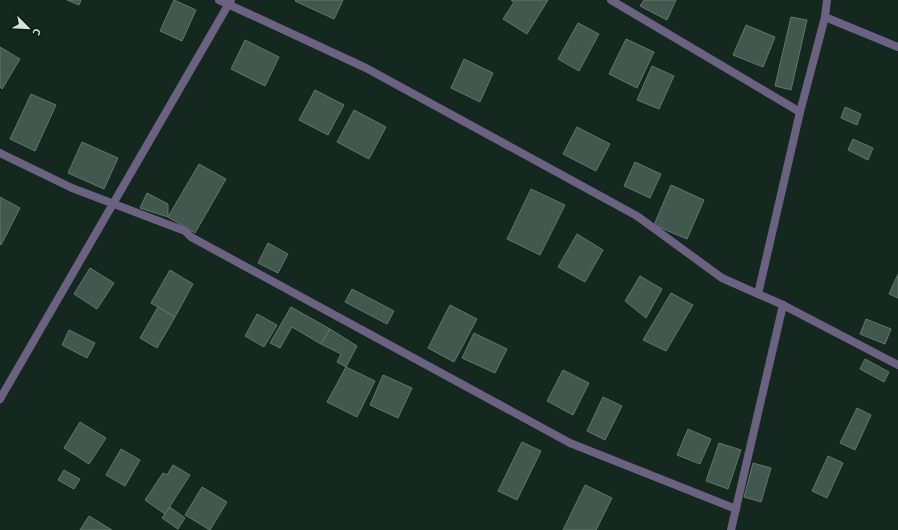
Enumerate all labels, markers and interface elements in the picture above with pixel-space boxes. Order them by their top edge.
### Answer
north arrow [8,8,48,48]
text: С [30,27,43,37]

